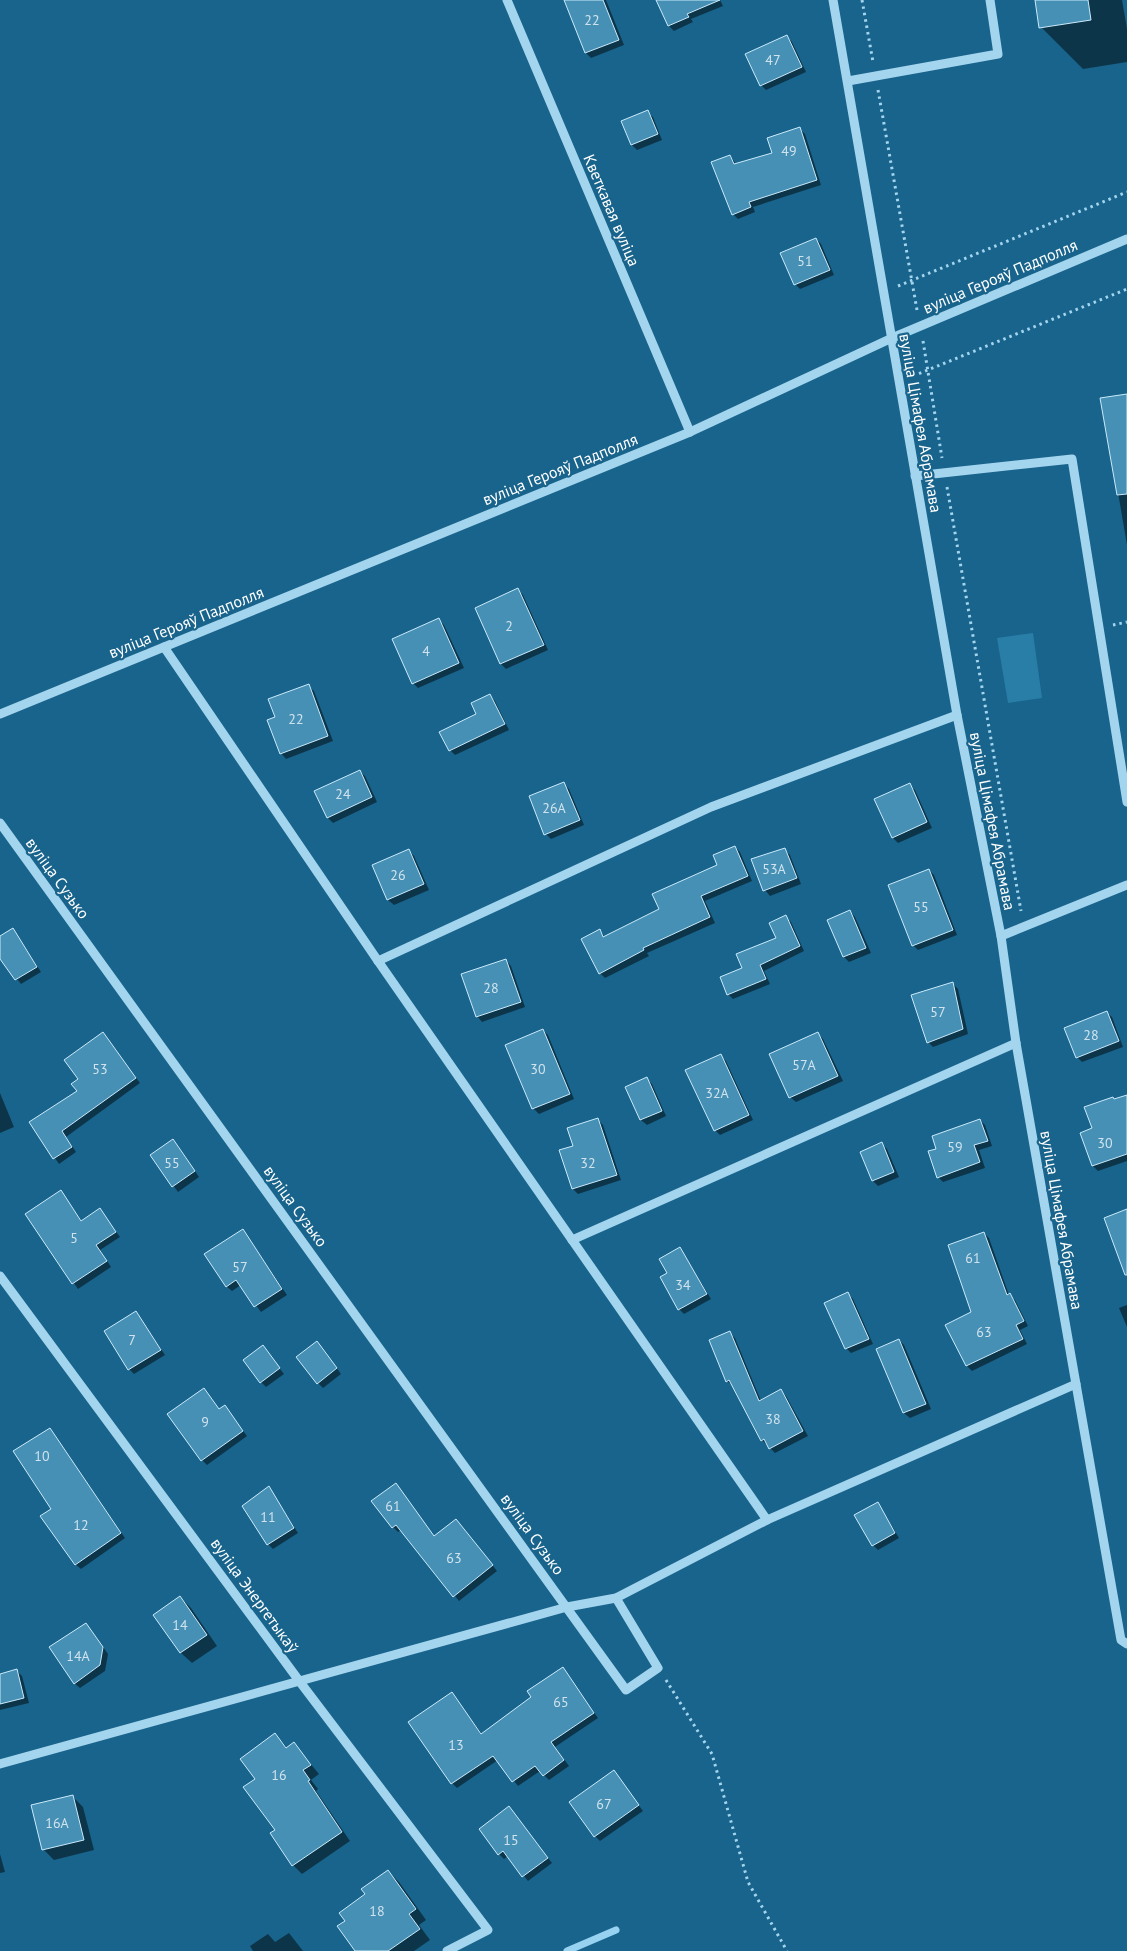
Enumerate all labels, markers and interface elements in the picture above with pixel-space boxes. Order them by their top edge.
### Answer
house number: 22 [584,11,600,29]
house number: 47 [765,51,781,69]
house number: 49 [781,142,797,160]
street label: Кветкавая вуліца [579,151,645,269]
street label: вуліца Герояў Падполля [920,234,1080,318]
house number: 51 [797,252,813,270]
street label: вуліца Цімафея Абрамава [895,332,947,514]
street label: вуліца Герояў Падполля [479,429,641,509]
street label: вуліца Герояў Падполля [105,582,267,662]
house number: 2 [505,617,513,635]
house number: 4 [422,642,430,660]
house number: 22 [288,710,304,728]
street label: вуліца Цімафея Абрамава [966,730,1020,912]
house number: 24 [335,785,351,803]
house number: 26А [542,799,567,817]
street label: вуліца Сузько [22,833,94,923]
house number: 53А [762,860,787,878]
house number: 26 [390,866,406,884]
house number: 55 [913,898,929,916]
house number: 28 [483,979,499,997]
house number: 57 [930,1003,946,1021]
house number: 28 [1083,1026,1099,1044]
house number: 57А [792,1056,817,1074]
house number: 53 [92,1060,108,1078]
house number: 30 [530,1060,546,1078]
house number: 32А [705,1084,730,1102]
street label: вуліца Цімафея Абрамава [1036,1129,1088,1311]
house number: 30 [1097,1134,1113,1152]
house number: 59 [947,1138,963,1156]
house number: 55 [164,1154,180,1172]
house number: 32 [580,1154,596,1172]
street label: вуліца Сузько [260,1161,332,1251]
house number: 5 [70,1229,78,1247]
house number: 61 [965,1249,981,1267]
house number: 57 [232,1258,248,1276]
house number: 34 [675,1276,691,1294]
house number: 63 [976,1323,992,1341]
house number: 7 [128,1331,136,1349]
house number: 38 [765,1410,781,1428]
house number: 9 [201,1413,209,1431]
house number: 10 [34,1447,50,1465]
street label: вуліца Сузько [497,1489,569,1579]
house number: 61 [385,1497,401,1515]
house number: 11 [260,1508,276,1526]
house number: 12 [73,1516,89,1534]
street label: вуліца Энергетыкаў [207,1534,304,1657]
house number: 63 [446,1549,462,1567]
house number: 14 [172,1616,188,1634]
house number: 14А [66,1647,91,1665]
house number: 65 [553,1693,569,1711]
house number: 13 [448,1736,464,1754]
house number: 16 [271,1766,287,1784]
house number: 67 [596,1795,612,1813]
house number: 16А [45,1814,70,1832]
house number: 15 [503,1831,519,1849]
house number: 18 [369,1902,385,1920]

